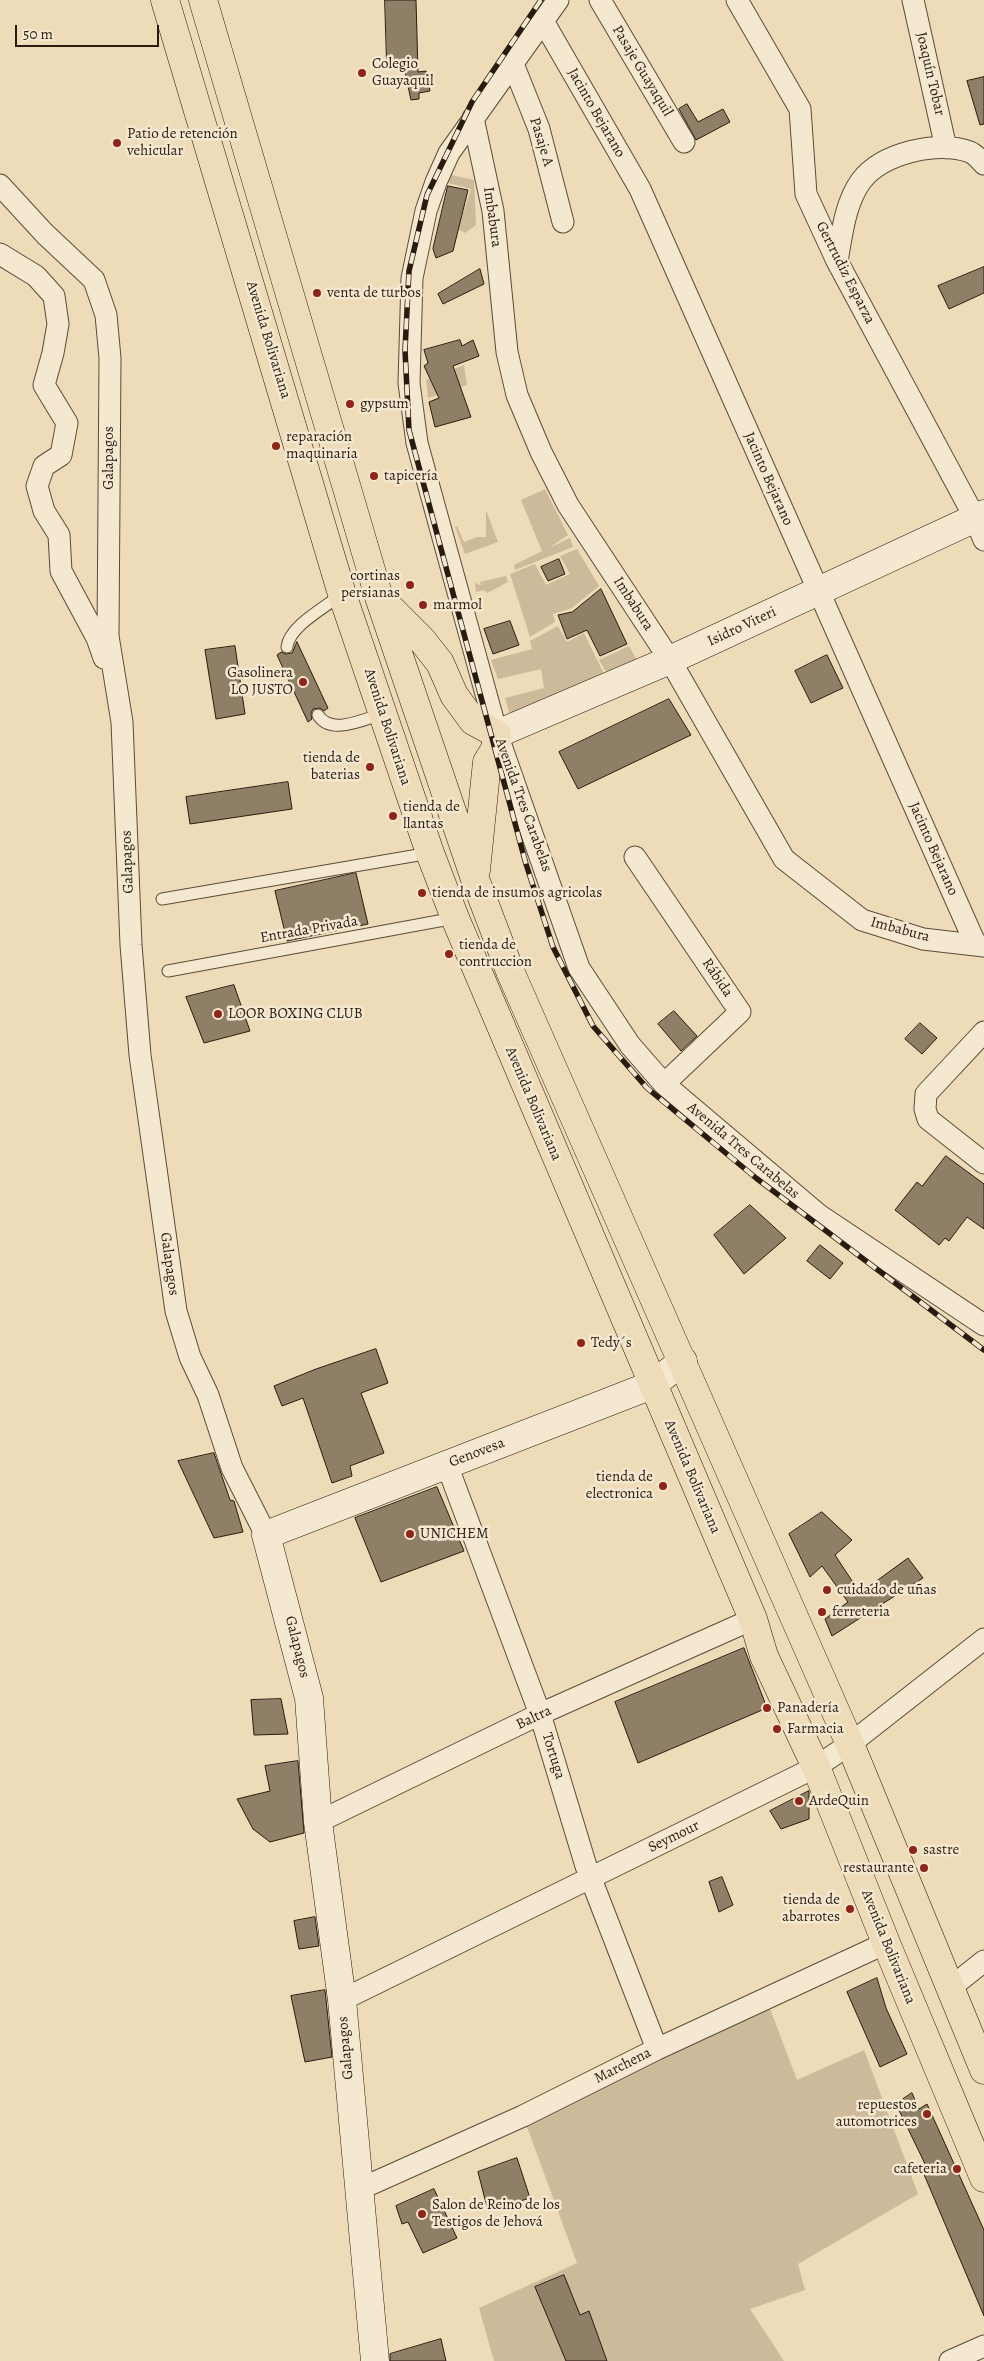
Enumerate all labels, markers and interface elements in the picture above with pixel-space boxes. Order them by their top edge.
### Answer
scale bar [18,15,161,47]
street label: Pasaje Guayaquil [608,22,676,120]
text: 50 m [23,24,53,44]
street label: Joaquín Tobar [912,30,948,118]
place label: Colegio Guayaquil [372,55,434,90]
street label: Jacinto Bejarano [563,65,629,161]
marker: Colegio Guayaquil [356,67,368,79]
street label: Pasaje A [525,115,557,169]
place label: Patio de retención vehicular [127,125,238,160]
marker: Patio de retención vehicular [111,137,123,149]
street label: Imbabura [479,186,505,248]
street label: Gertrudiz Esparza [811,219,879,327]
street label: Avenida Bolivariana [242,279,294,401]
place label: venta de turbos [327,284,421,302]
marker: venta de turbos [311,287,323,299]
place label: gypsum [360,395,409,413]
marker: gypsum [344,398,356,410]
street label: Galapagos [100,426,118,490]
place label: reparación maquinaria [286,428,358,463]
street label: Jacinto Bejarano [739,430,797,528]
marker: reparación maquinaria [270,440,282,452]
place label: tapicería [384,467,438,485]
marker: tapicería [368,470,380,482]
place label: cortinas persianas [341,567,400,602]
street label: Imbabura [609,574,657,634]
marker: cortinas persianas [404,579,416,591]
place label: marmol [433,596,482,614]
marker: marmol [417,599,429,611]
street label: Isidro Viteri [705,603,779,651]
place label: Gasolinera LO JUSTO [227,664,293,699]
street label: Avenida Bolivariana [360,666,414,788]
marker: Gasolinera LO JUSTO [297,676,309,688]
street label: Avenida Tres Carabelas [490,736,556,874]
place label: tienda de baterias [303,749,360,784]
marker: tienda de baterias [364,761,376,773]
place label: tienda de llantas [403,798,460,833]
street label: Jacinto Bejarano [904,800,962,898]
marker: tienda de llantas [387,810,399,822]
street label: Galapagos [118,830,138,894]
place label: tienda de insumos agricolas [432,884,602,902]
marker: tienda de insumos agricolas [416,887,428,899]
street label: Entrada Privada [259,913,359,947]
street label: Imbabura [868,913,932,947]
place label: tienda de contruccion [459,936,532,971]
marker: tienda de contruccion [443,948,455,960]
street label: Rábida [698,955,736,1001]
place label: LOOR BOXING CLUB [228,1005,363,1023]
marker: LOOR BOXING CLUB [212,1008,224,1020]
street label: Avenida Bolivariana [501,1044,565,1164]
street label: Avenida Tres Carabelas [683,1099,803,1203]
street label: Galapagos [156,1231,182,1297]
place label: Tedy´s [591,1334,632,1352]
marker: Tedy´s [575,1337,587,1349]
street label: Avenida Bolivariana [660,1417,724,1537]
street label: Genovesa [447,1434,507,1472]
place label: tienda de electronica [586,1468,653,1503]
marker: tienda de electronica [657,1480,669,1492]
place label: UNICHEM [420,1525,489,1543]
marker: UNICHEM [404,1528,416,1540]
place label: cuidado de uñas [837,1581,937,1599]
marker: cuidado de uñas [821,1584,833,1596]
place label: ferreteria [832,1603,890,1621]
marker: ferreteria [816,1606,828,1618]
street label: Galapagos [281,1614,313,1680]
place label: Panadería [777,1699,839,1717]
street label: Baltra [513,1702,555,1734]
marker: Panadería [761,1702,773,1714]
place label: Farmacia [787,1720,844,1738]
marker: Farmacia [771,1723,783,1735]
street label: Tortuga [537,1730,569,1782]
place label: ArdeQuin [809,1792,869,1810]
marker: ArdeQuin [793,1795,805,1807]
street label: Seymour [645,1817,703,1857]
place label: sastre [923,1841,959,1859]
marker: sastre [907,1844,919,1856]
place label: restaurante [843,1859,914,1877]
marker: restaurante [918,1862,930,1874]
street label: Avenida Bolivariana [857,1887,919,2007]
place label: tienda de abarrotes [782,1891,840,1926]
marker: tienda de abarrotes [844,1903,856,1915]
street label: Galapagos [334,2016,358,2080]
street label: Marchena [592,2044,654,2088]
place label: repuestos automotrices [836,2096,917,2131]
marker: repuestos automotrices [921,2108,933,2120]
place label: cafeteria [894,2160,947,2178]
marker: cafeteria [951,2163,963,2175]
place label: Salon de Reino de los Testigos de Jehová [432,2196,560,2231]
marker: Salon de Reino de los Testigos de Jehová [416,2208,428,2220]

